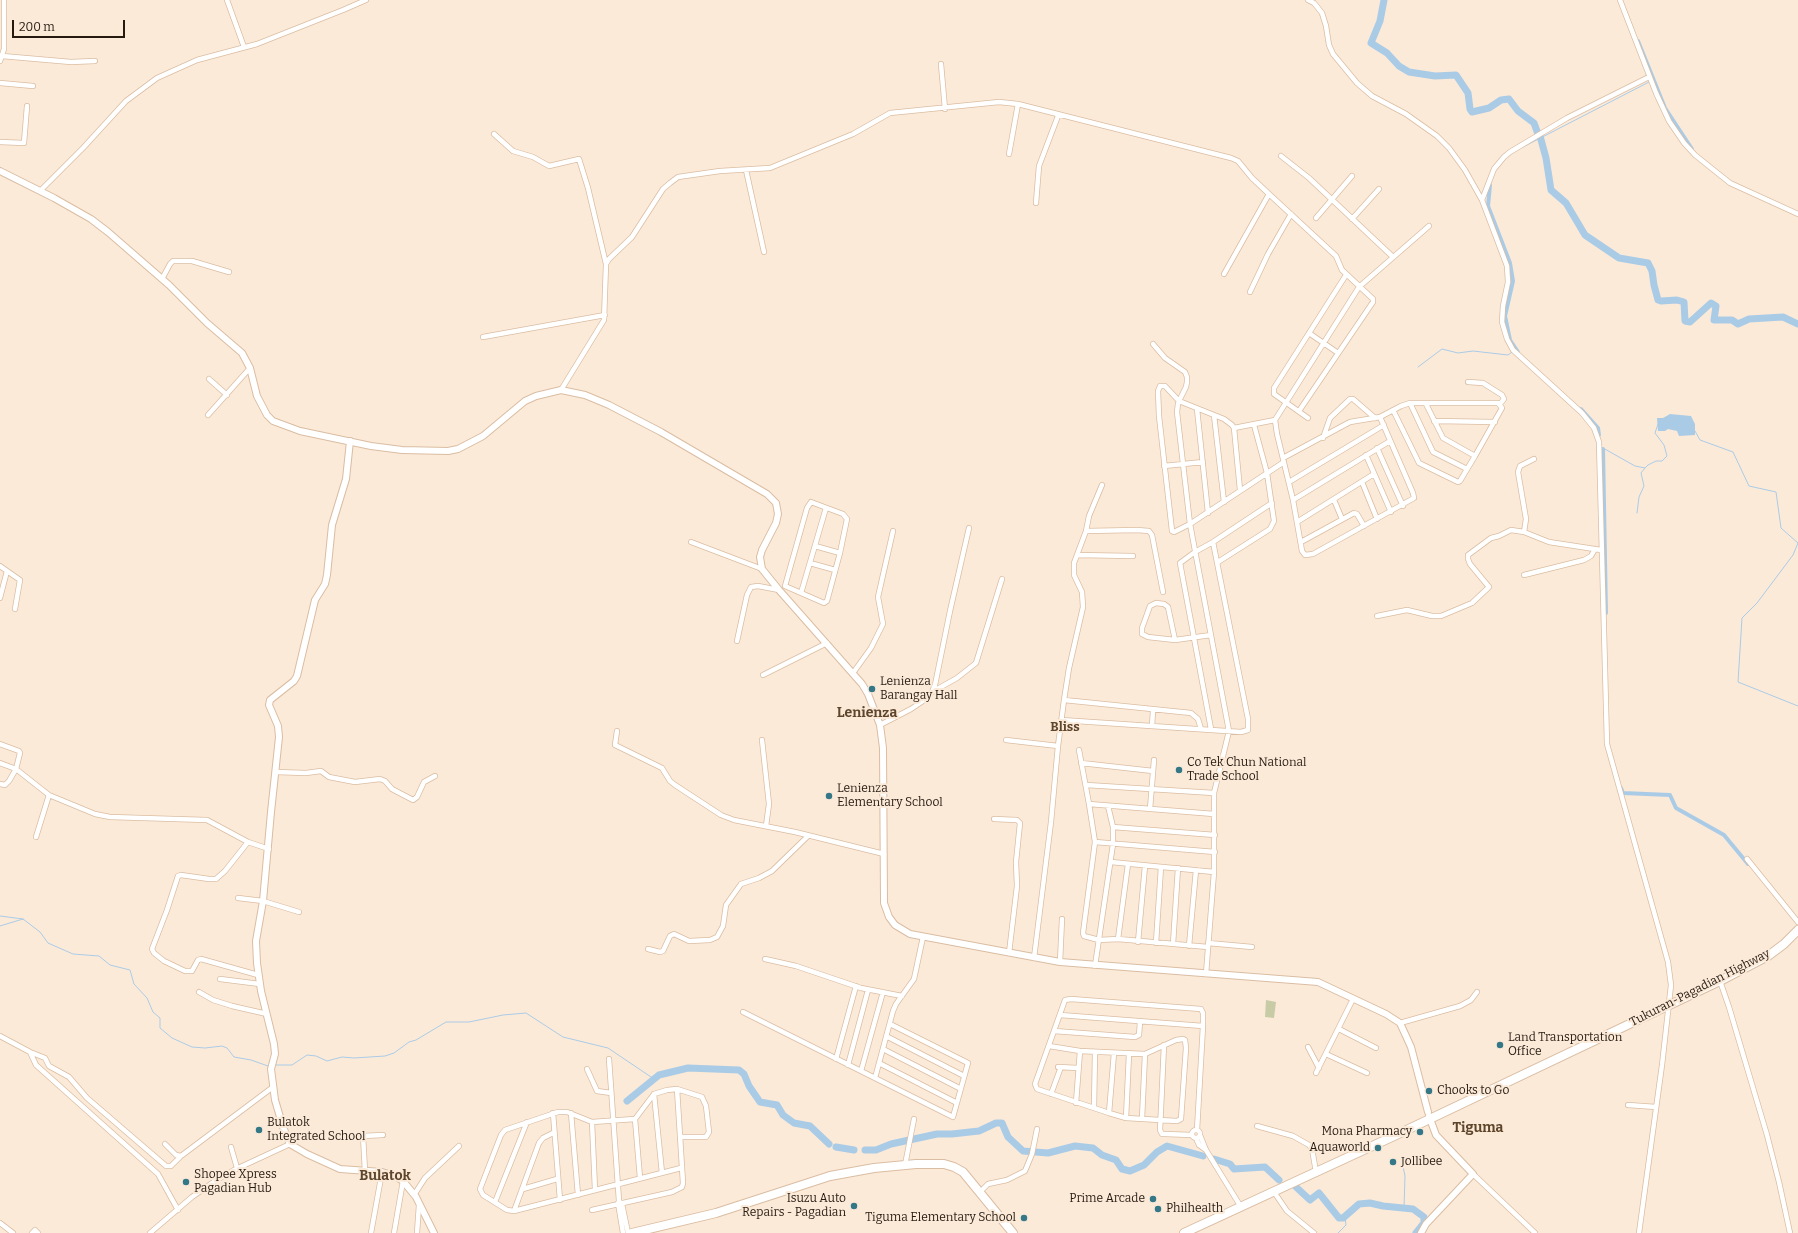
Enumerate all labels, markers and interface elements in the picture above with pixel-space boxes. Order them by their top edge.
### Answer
scale bar [14,12,127,38]
text: 200 m [19,20,55,34]
place label: Lenienza Barangay Hall [880,675,957,703]
marker: Lenienza Barangay Hall [867,684,877,694]
district label: Lenienza [837,705,897,721]
district label: Bliss [1050,719,1080,735]
place label: Co Tek Chun National Trade School [1187,756,1306,784]
marker: Co Tek Chun National Trade School [1174,765,1184,775]
place label: Lenienza Elementary School [837,782,943,810]
marker: Lenienza Elementary School [824,791,834,801]
street label: Tukuran-Pagadian Highway [1628,946,1772,1030]
place label: Land Transportation Office [1508,1031,1622,1059]
marker: Land Transportation Office [1495,1040,1505,1050]
place label: Chooks to Go [1437,1084,1509,1098]
marker: Chooks to Go [1424,1086,1434,1096]
place label: Bulatok Integrated School [267,1116,366,1144]
district label: Tiguma [1453,1120,1503,1136]
marker: Bulatok Integrated School [254,1125,264,1135]
place label: Mona Pharmacy [1322,1125,1412,1139]
marker: Mona Pharmacy [1415,1127,1425,1137]
place label: Aquaworld [1309,1141,1370,1155]
marker: Aquaworld [1373,1143,1383,1153]
place label: Jollibee [1401,1155,1442,1169]
marker: Jollibee [1388,1157,1398,1167]
place label: Shopee Xpress Pagadian Hub [194,1168,277,1196]
district label: Bulatok [359,1168,411,1184]
marker: Shopee Xpress Pagadian Hub [181,1177,191,1187]
place label: Isuzu Auto Repairs - Pagadian [742,1192,846,1220]
place label: Prime Arcade [1069,1192,1145,1206]
marker: Prime Arcade [1148,1194,1158,1204]
marker: Isuzu Auto Repairs - Pagadian [849,1201,859,1211]
place label: Philhealth [1166,1202,1223,1216]
marker: Philhealth [1153,1204,1163,1214]
place label: Tiguma Elementary School [865,1211,1016,1225]
marker: Tiguma Elementary School [1019,1213,1029,1223]

